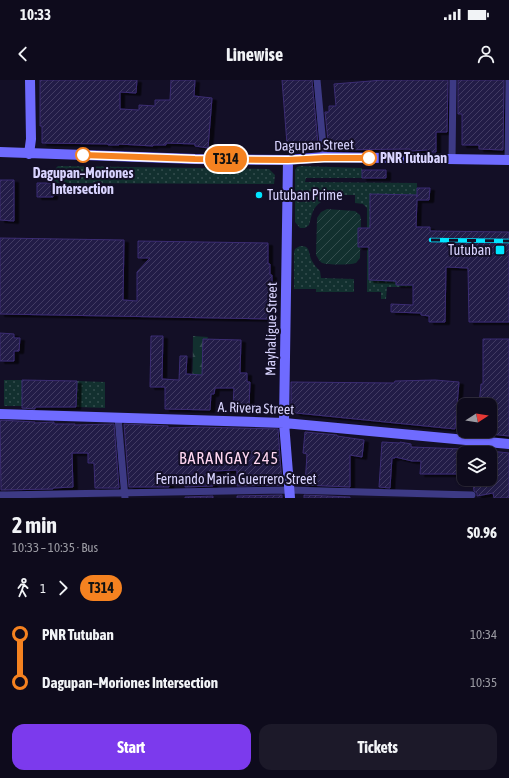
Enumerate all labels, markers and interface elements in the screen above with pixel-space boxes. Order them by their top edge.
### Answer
text: 10:33 [20,6,51,23]
icon: back [12,43,34,65]
icon: person [475,43,497,65]
text: Linewise [226,44,283,65]
street label: Dagupan Street [274,136,354,154]
line badge: T314 [198,146,254,172]
marker: Dagupan–Moriones Intersection [75,147,91,163]
marker: PNR Tutuban [361,150,377,166]
place label: PNR Tutuban [380,150,447,166]
text: T314 [213,151,239,167]
place label: Dagupan–Moriones Intersection [33,165,133,197]
place label: Tutuban Prime [267,187,343,203]
marker: Tutuban Prime [254,190,264,200]
place label: Tutuban [448,242,491,258]
marker: Tutuban [494,244,506,256]
street label: Mayhaligue Street [262,282,280,376]
north arrow [457,398,497,438]
map controls [457,398,497,486]
street label: A. Rivera Street [218,399,294,417]
button: layers [457,446,497,486]
district label: BARANGAY 245 [179,449,279,467]
street label: Fernando Maria Guerrero Street [155,471,317,487]
text: 2 min [12,512,57,538]
text: $0.96 [467,524,497,541]
text: 10:33 – 10:35 · Bus [12,540,98,555]
icon: walk [12,577,34,599]
icon: forward [52,577,74,599]
text: T314 [88,580,114,596]
text: 1 [40,581,46,596]
text: PNR Tutuban [42,626,114,643]
text: 10:34 [470,627,497,642]
text: Dagupan–Moriones Intersection [42,674,218,691]
text: 10:35 [470,675,497,690]
button: Start [12,724,251,770]
button: Tickets [259,724,497,770]

